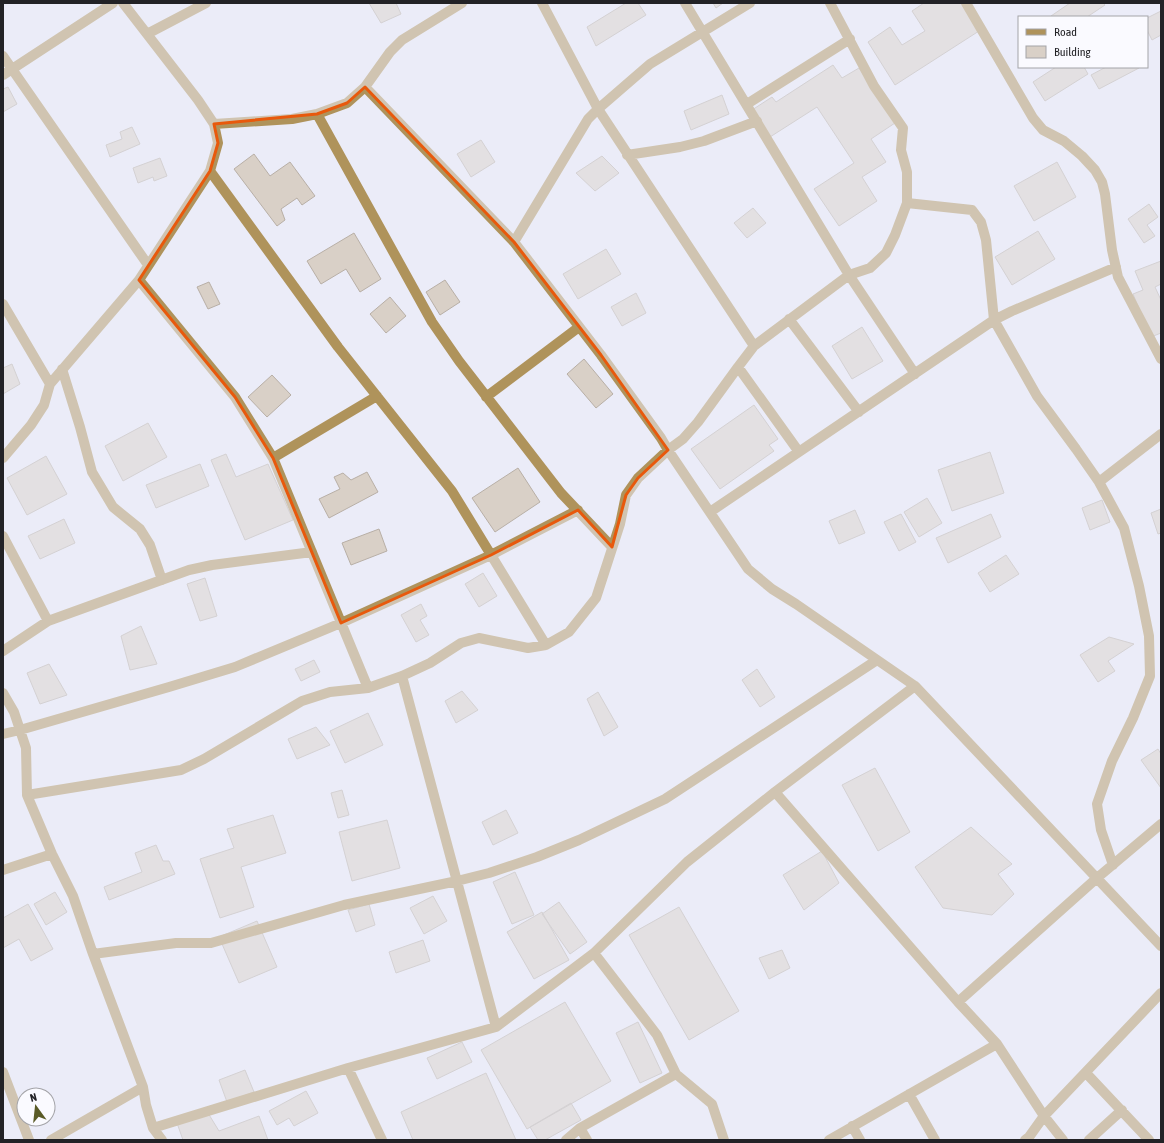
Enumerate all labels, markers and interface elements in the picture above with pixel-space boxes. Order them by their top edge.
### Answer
legend [1018,16,1148,68]
text: Road [1054,25,1077,39]
text: Building [1054,45,1092,59]
north arrow [16,1087,56,1127]
text: N [29,1091,38,1104]

